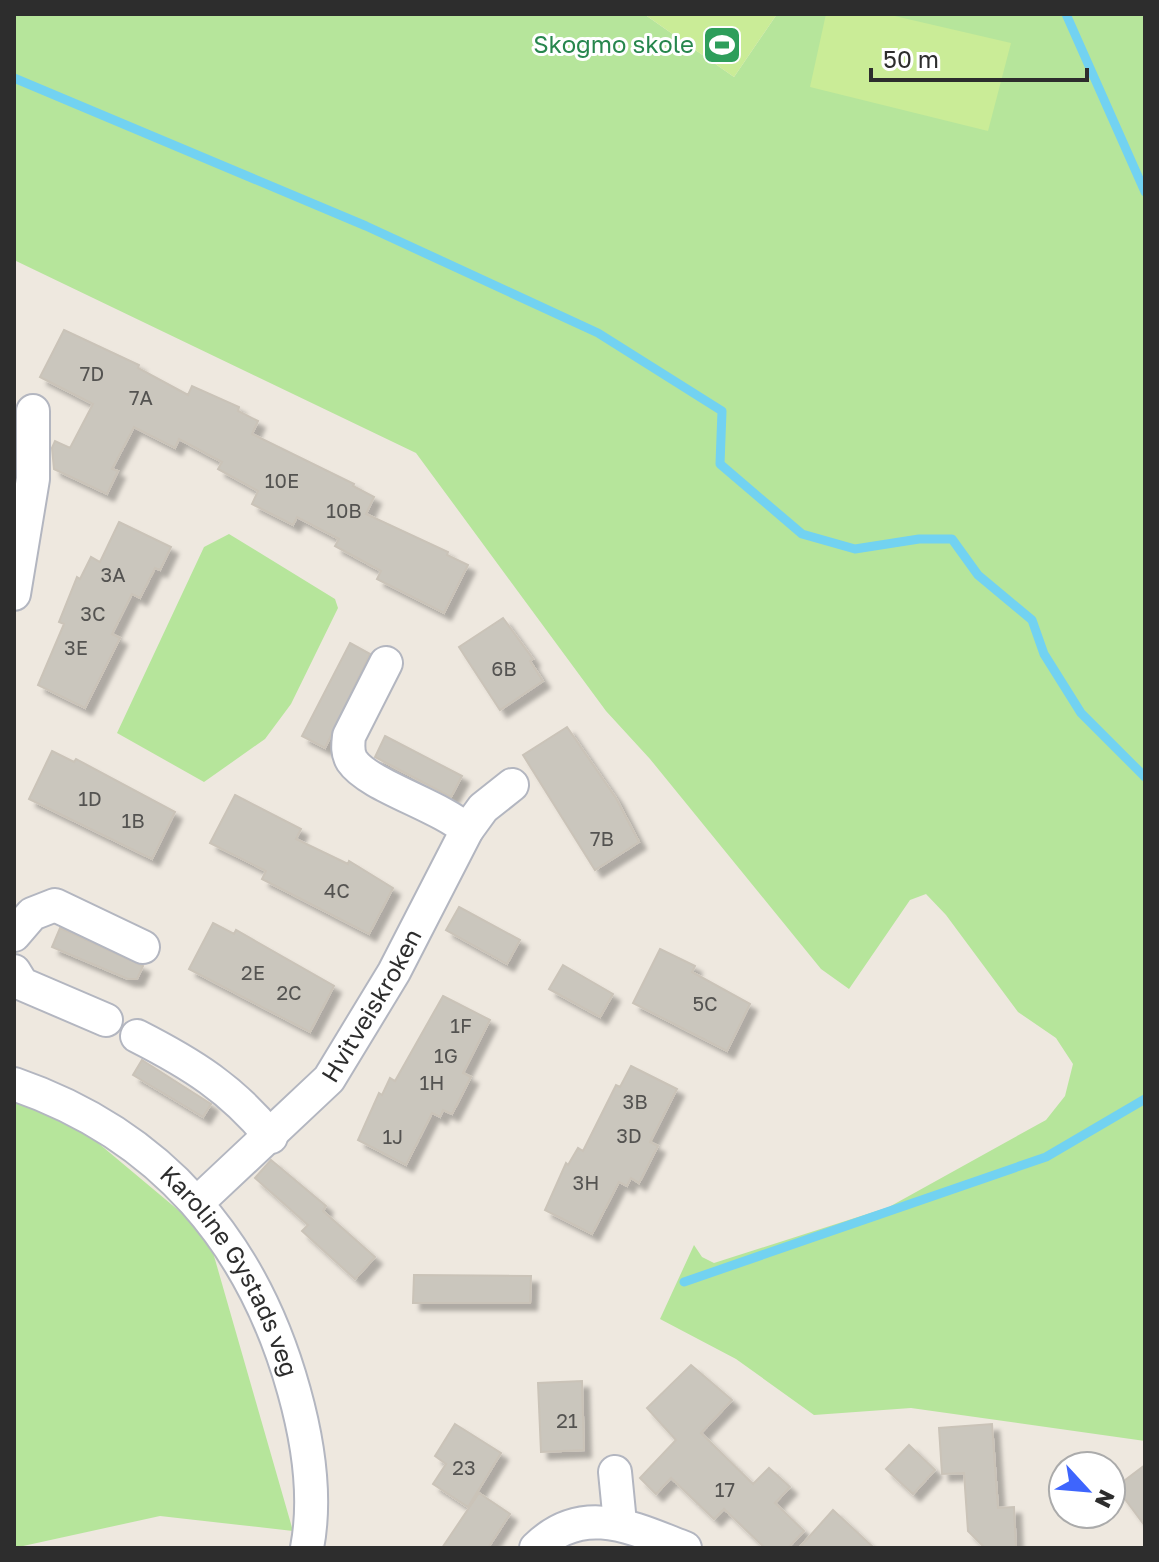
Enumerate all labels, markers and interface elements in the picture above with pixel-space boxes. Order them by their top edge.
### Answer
sports icon: Skogmo skole [701,24,743,66]
place label: Skogmo skole [533,29,694,58]
scale bar [871,32,1087,82]
text: 50 m [883,44,939,73]
house number: 7D [80,361,104,385]
house number: 7A [129,385,153,409]
house number: 10E [265,468,299,492]
house number: 10B [326,498,362,522]
house number: 3A [100,562,126,586]
house number: 3C [80,601,106,625]
house number: 3E [64,635,88,659]
house number: 6B [491,656,517,680]
house number: 1D [78,786,102,810]
house number: 1B [121,808,145,832]
house number: 7B [590,826,614,850]
house number: 4C [324,878,350,902]
street label: Hvitveiskroken [314,924,427,1087]
house number: 2E [241,960,265,984]
house number: 2C [276,980,302,1004]
house number: 5C [692,991,718,1015]
house number: 1F [450,1013,472,1037]
house number: 1G [434,1043,458,1067]
house number: 1H [420,1070,444,1094]
house number: 3B [622,1089,648,1113]
house number: 3D [616,1123,642,1147]
house number: 1J [383,1124,403,1148]
street label: Karoline Gystads veg [155,1159,305,1380]
house number: 3H [573,1170,599,1194]
house number: 21 [556,1408,578,1432]
north arrow [1047,1450,1127,1530]
house number: 23 [452,1455,476,1479]
house number: 17 [715,1477,735,1501]
text: N [1090,1486,1121,1512]

